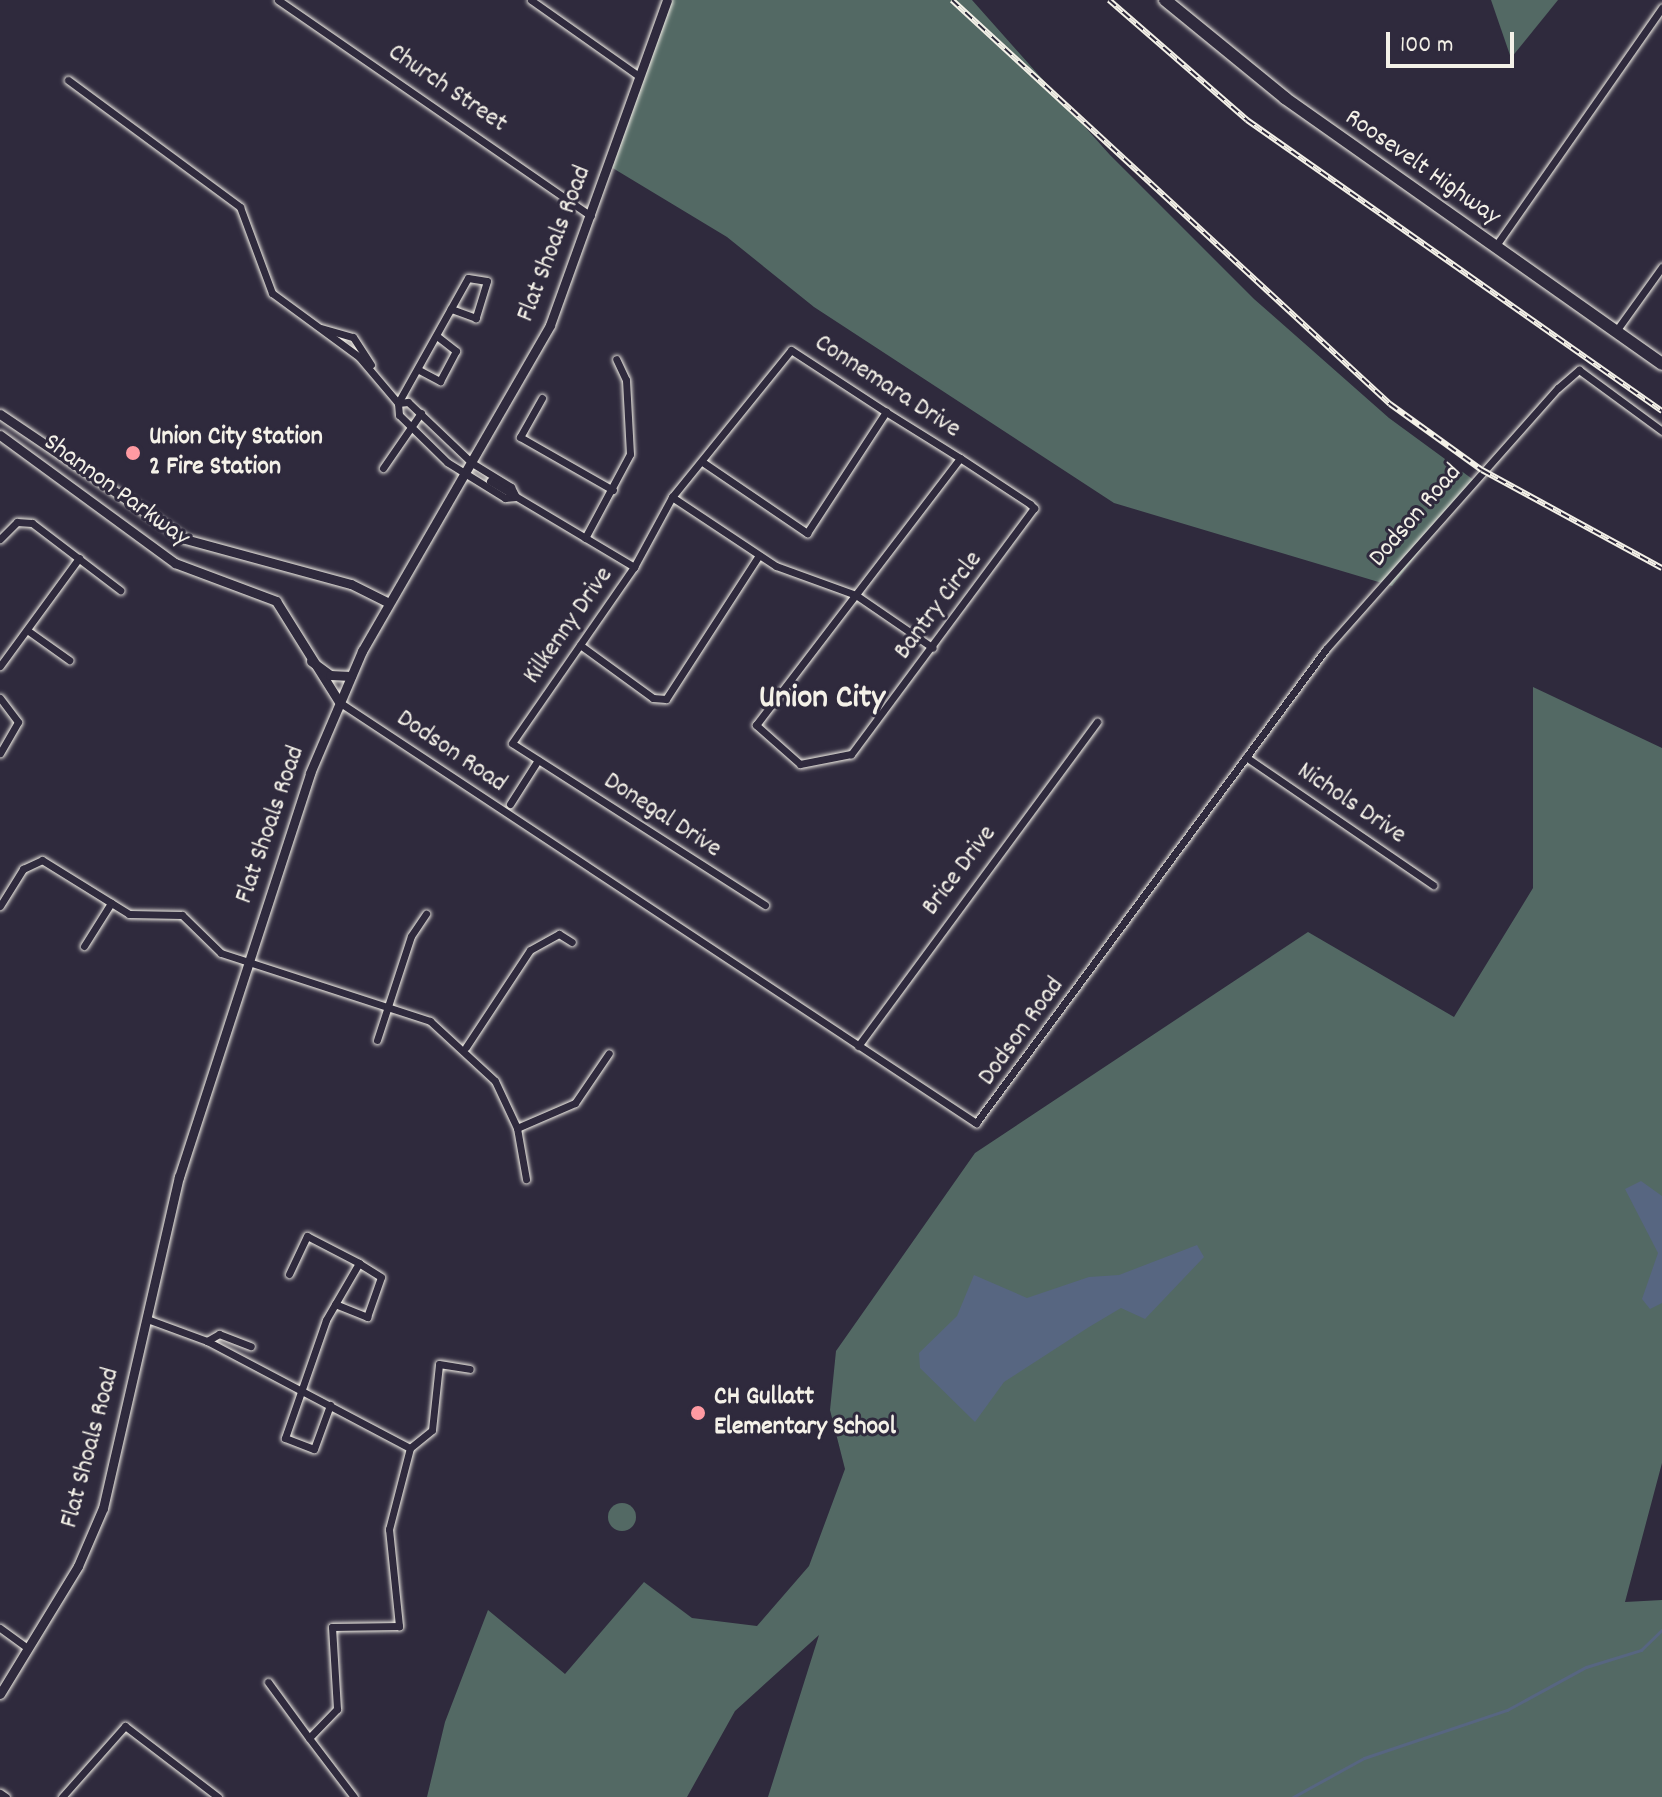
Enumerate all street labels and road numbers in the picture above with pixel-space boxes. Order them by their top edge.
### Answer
street label: Church Street [381,38,513,140]
street label: Roosevelt Highway [1338,103,1506,233]
street label: Flat Shoals Road [511,162,599,326]
street label: Connemara Drive [808,328,966,446]
street label: Shannon Parkway [37,428,195,554]
street label: Dodson Road [1363,458,1469,574]
street label: Bantry Circle [888,546,990,666]
street label: Kilkenny Drive [517,561,621,691]
street label: Dodson Road [390,704,512,800]
street label: Flat Shoals Road [229,742,313,908]
street label: Nichols Drive [1291,756,1411,852]
street label: Donegal Drive [597,766,727,866]
street label: Brice Drive [916,820,1004,922]
street label: Dodson Road [972,972,1072,1092]
street label: Flat Shoals Road [55,1365,127,1531]

